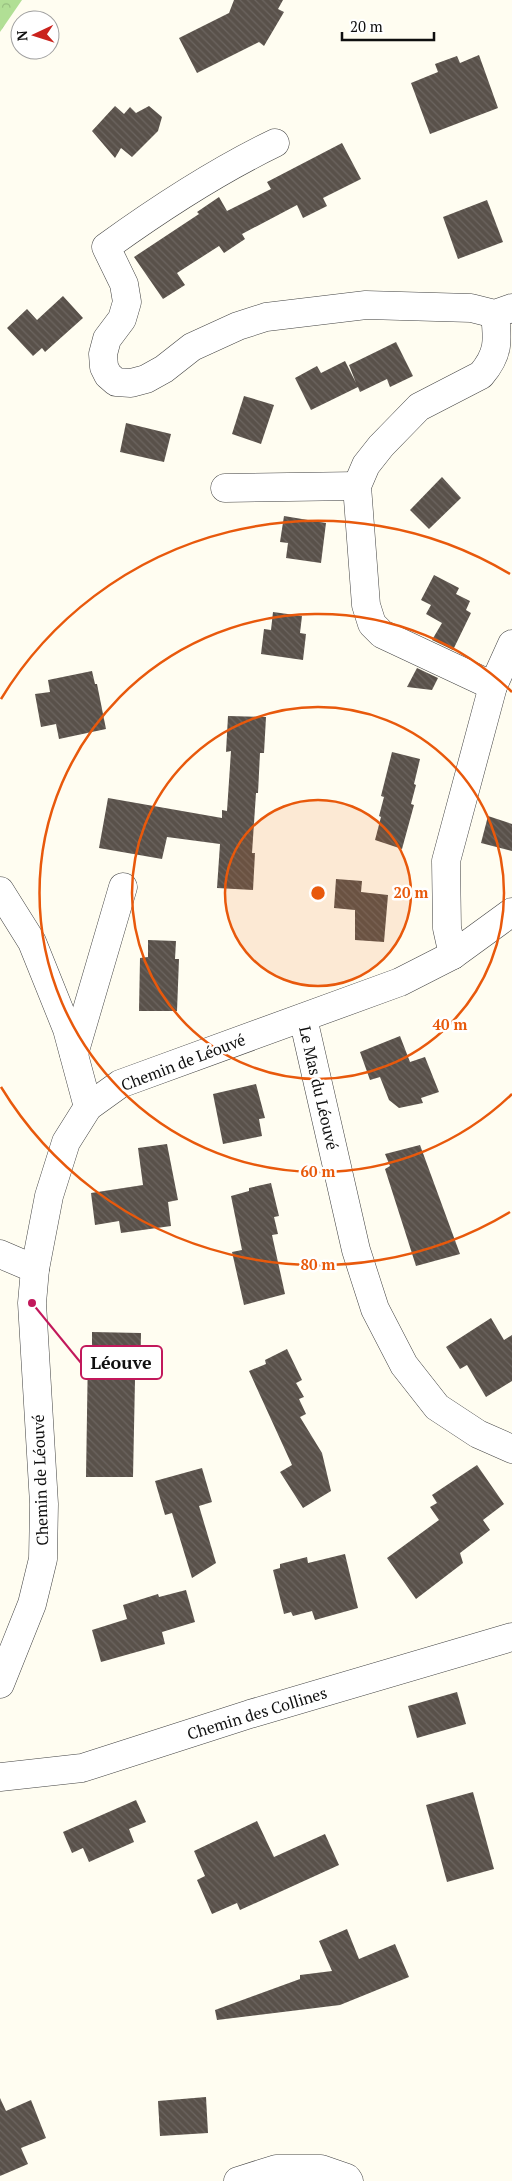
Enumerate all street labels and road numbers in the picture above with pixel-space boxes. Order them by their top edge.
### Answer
street label: Le Mas du Léouvé [294,1024,344,1152]
street label: Chemin de Léouvé [118,1028,248,1096]
street label: Chemin de Léouvé [27,1414,53,1546]
street label: Chemin des Collines [184,1681,330,1745]

